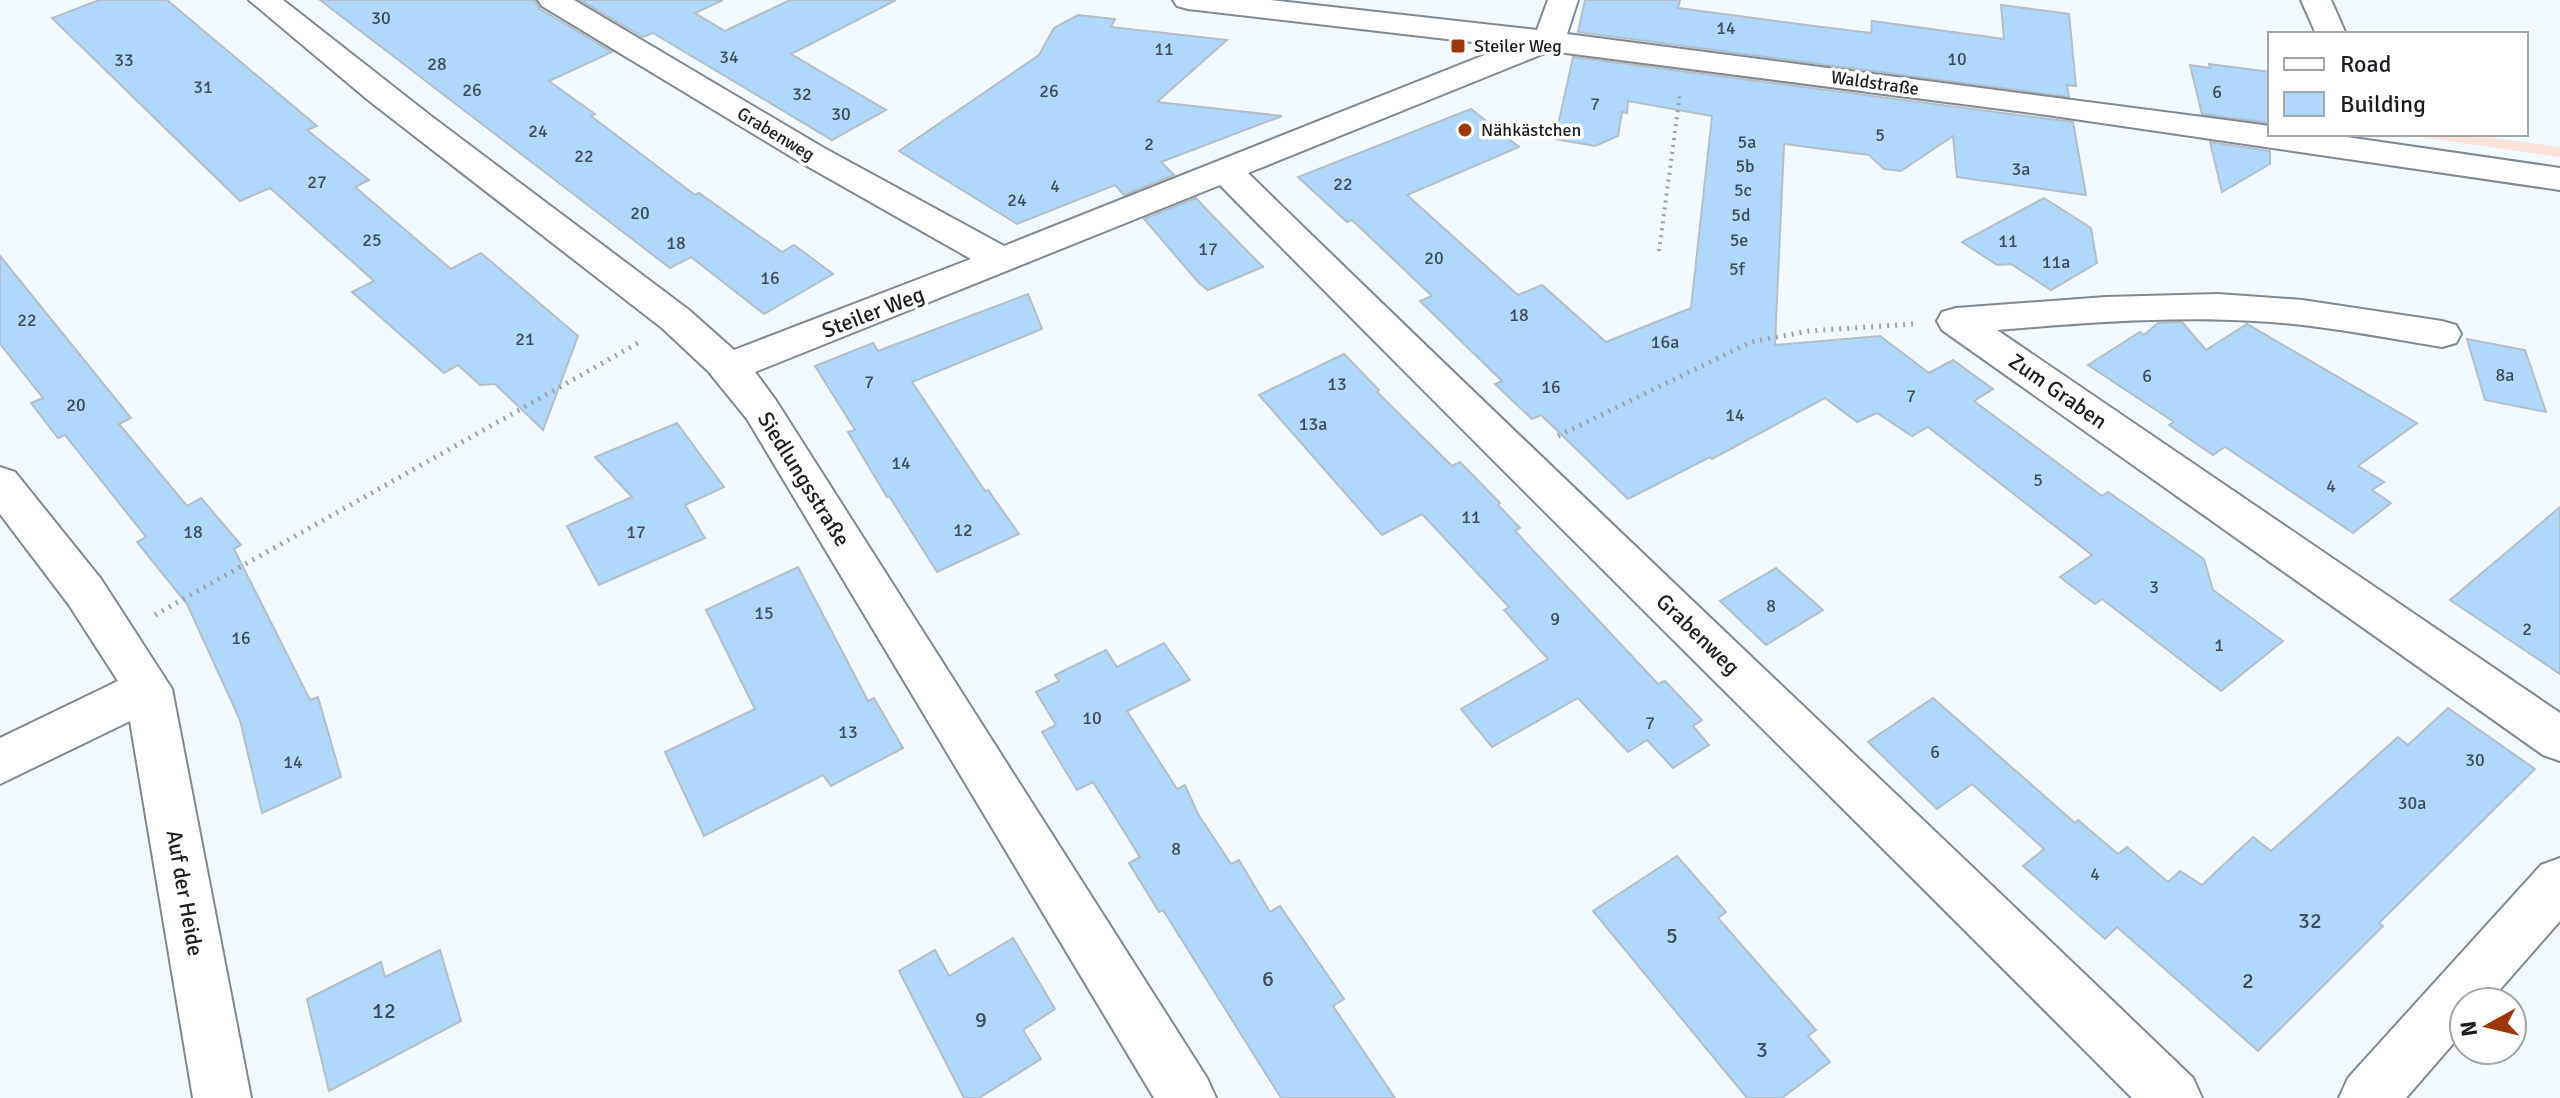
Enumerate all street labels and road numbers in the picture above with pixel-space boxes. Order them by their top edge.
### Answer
street label: Waldstraße [1830,66,1920,100]
street label: Grabenweg [733,102,819,166]
street label: Steiler Weg [818,280,928,344]
street label: Zum Graben [2004,347,2112,435]
street label: Siedlungsstraße [752,407,856,551]
street label: Grabenweg [1651,588,1745,680]
street label: Auf der Heide [161,828,209,958]

